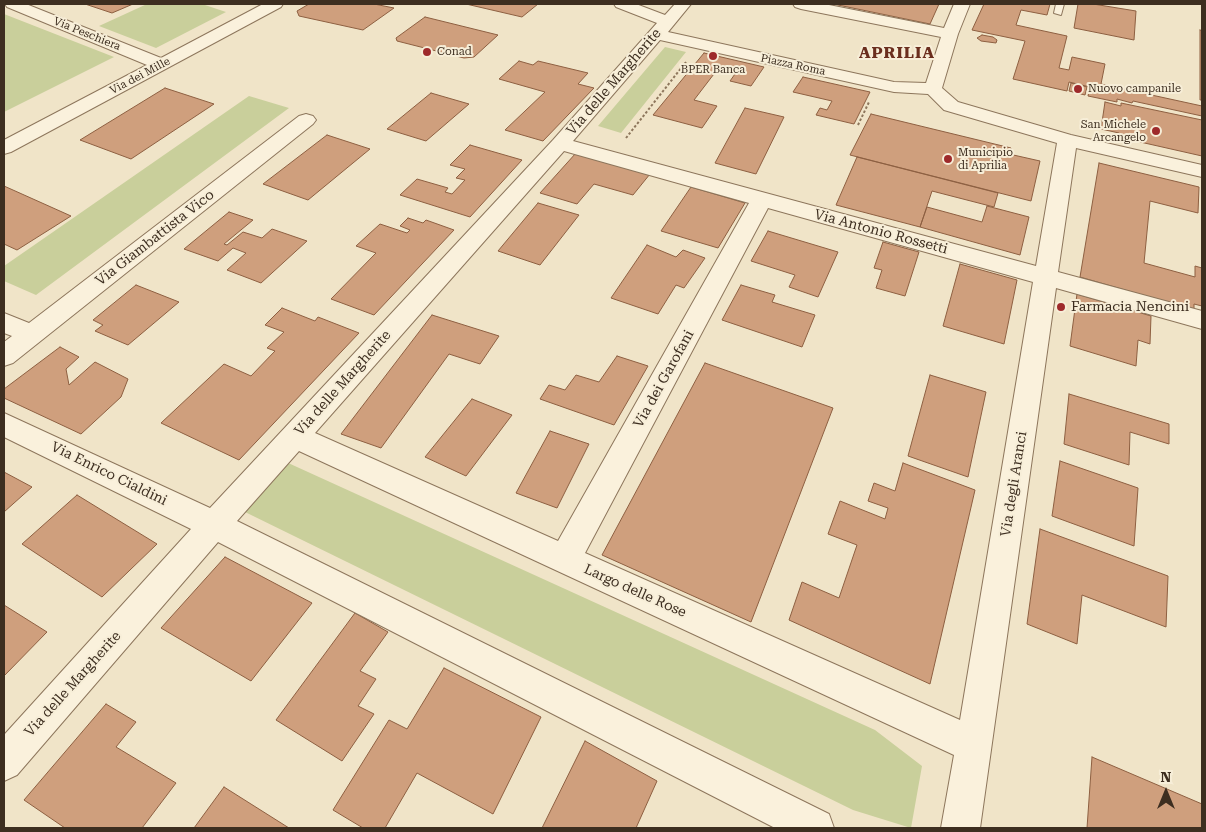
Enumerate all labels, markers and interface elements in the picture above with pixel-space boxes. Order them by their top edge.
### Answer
street label: Via Peschiera [52,15,122,53]
street label: Via delle Margherite [563,25,665,139]
district label: APRILIA [858,43,936,63]
place label: Conad [437,45,472,59]
marker: Conad [421,46,433,58]
marker: BPER Banca [707,50,719,62]
street label: Piazza Roma [759,52,827,78]
street label: Via dei Mille [108,55,172,97]
place label: BPER Banca [681,63,745,77]
place label: Nuovo campanile [1088,82,1181,96]
marker: Nuovo campanile [1072,83,1084,95]
place label: San Michele Arcangelo [1081,118,1146,144]
marker: San Michele Arcangelo [1150,125,1162,137]
place label: Municipio di Aprilia [958,146,1013,172]
marker: Municipio di Aprilia [942,153,954,165]
street label: Via Giambattista Vico [92,186,218,290]
street label: Via Antonio Rossetti [812,206,950,258]
place label: Farmacia Nencini [1071,299,1189,315]
marker: Farmacia Nencini [1055,301,1067,313]
street label: Via delle Margherite [291,327,395,439]
street label: Via dei Garofani [630,327,698,431]
street label: Via degli Aranci [997,430,1031,538]
street label: Via Enrico Cialdini [48,439,170,509]
street label: Largo delle Rose [581,561,689,621]
street label: Via delle Margherite [21,628,125,740]
north arrow [1141,767,1191,817]
text: N [1161,769,1171,785]

